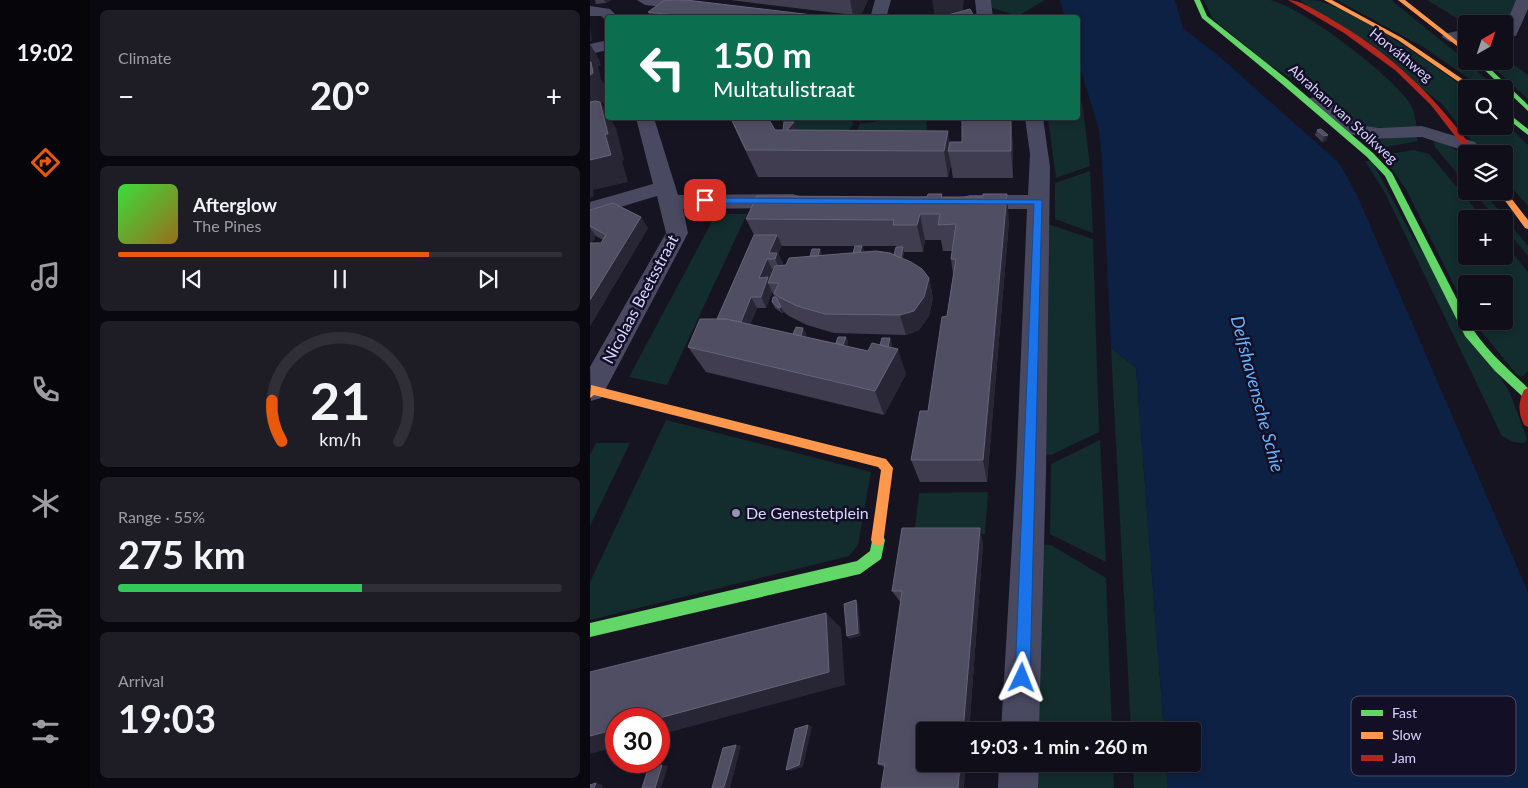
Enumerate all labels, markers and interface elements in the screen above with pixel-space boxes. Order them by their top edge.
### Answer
north arrow [1458,15,1512,70]
map controls [1458,15,1513,330]
street label: Horváthweg [1367,24,1436,85]
text: 150 m [713,33,812,75]
icon: left [630,35,695,100]
text: 19:02 [17,39,73,66]
text: Climate [118,48,171,67]
street label: Abraham van Stolkweg [1285,60,1401,167]
text: 20° [310,72,370,118]
text: Multatulistraat [713,75,855,102]
text: − [118,79,134,113]
text: + [546,79,562,113]
button: search [1458,80,1513,135]
icon: directions [28,145,63,180]
button: layers [1458,145,1513,200]
pin [684,179,726,221]
icon: arrive [691,186,719,214]
text: Afterglow [193,193,277,216]
button: + [1458,210,1513,265]
text: The Pines [193,216,262,235]
street label: Nicolaas Beetsstraat [598,231,682,366]
icon: music [28,259,63,294]
icon: previous [178,265,206,293]
icon: pause [326,265,354,293]
icon: next [474,265,502,293]
button: − [1458,275,1513,330]
water label: Delfshavensche Schie [1227,313,1289,474]
text: 21 [310,369,370,431]
icon: phone [28,372,63,407]
text: km/h [319,428,361,450]
icon: climate [28,486,63,521]
place label: De Genestetplein [746,503,869,522]
text: Range · 55% [118,507,205,526]
marker: De Genestetplein [730,507,742,519]
text: 275 km [118,531,246,577]
icon: car [28,600,63,635]
position arrow [995,651,1047,703]
text: Arrival [118,671,164,690]
text: 19:03 [118,695,216,741]
legend [1351,696,1516,776]
text: Fast [1392,704,1417,721]
speed limit sign: 30 [605,708,670,773]
icon: filters [28,714,63,749]
text: Slow [1392,726,1422,743]
text: 19:03 · 1 min · 260 m [969,735,1148,758]
text: Jam [1392,749,1416,766]

